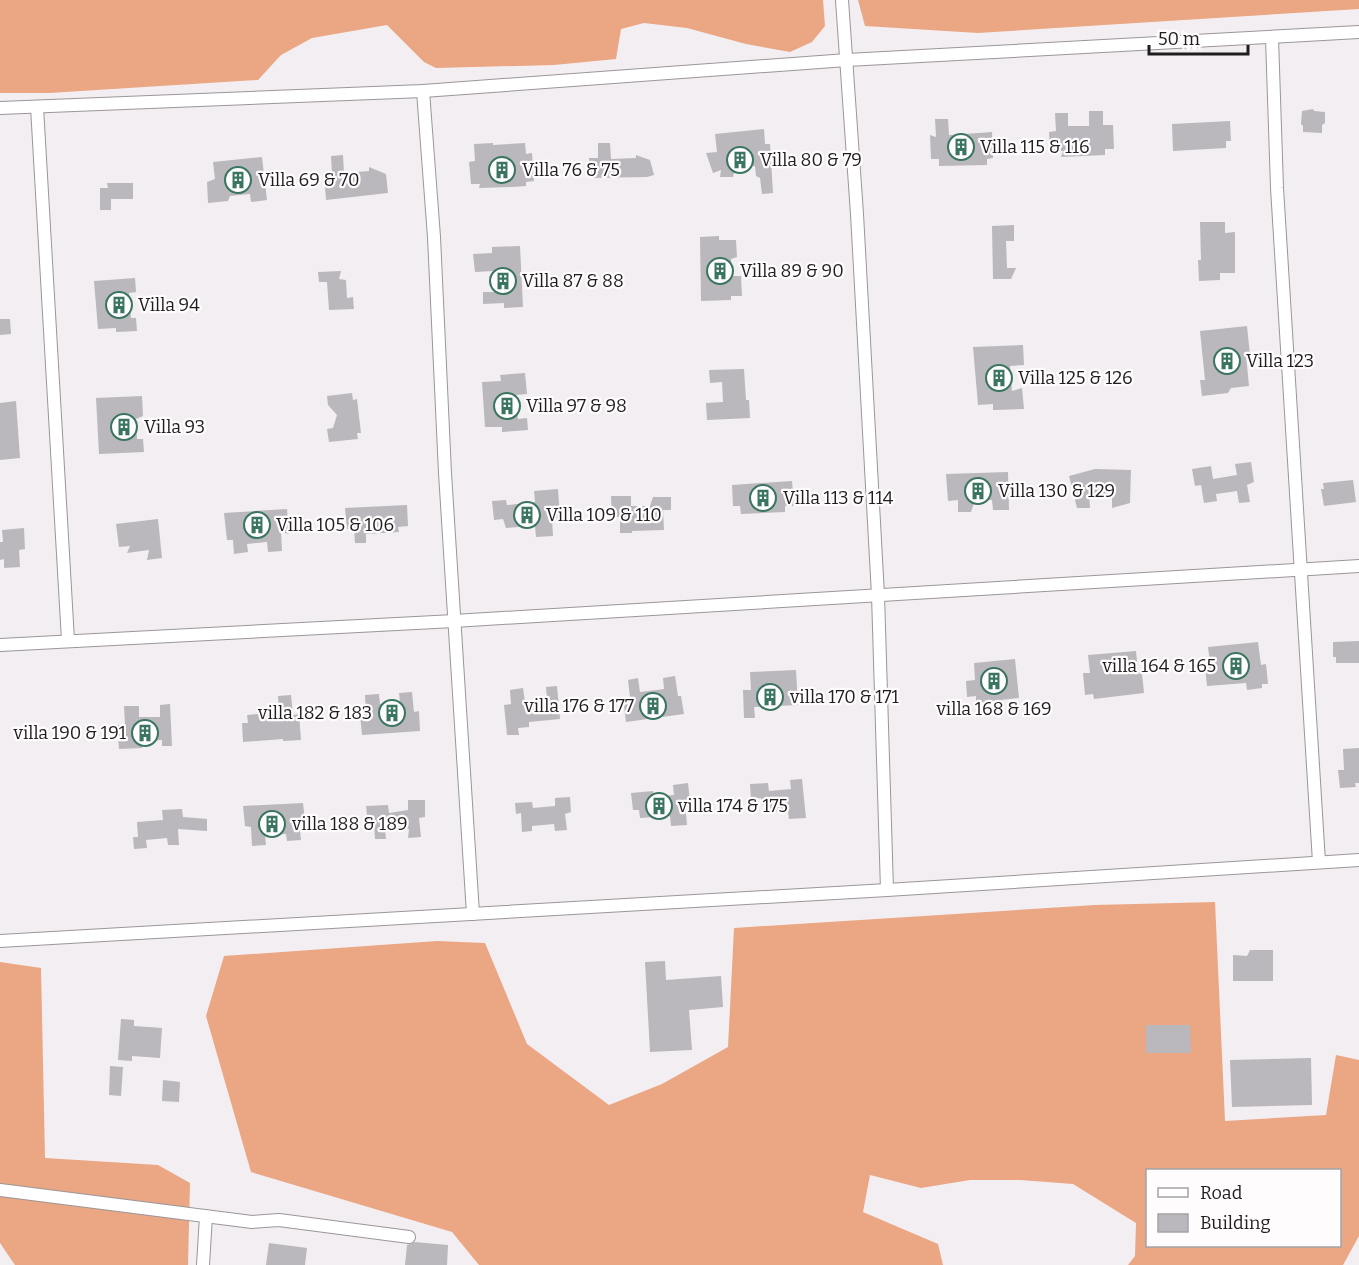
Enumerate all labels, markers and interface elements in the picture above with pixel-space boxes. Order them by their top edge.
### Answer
scale bar [1149,18,1248,56]
text: 50 m [1158,28,1200,50]
building icon: Villa 115 & 116 [946,132,976,162]
place label: Villa 115 & 116 [980,136,1090,158]
building icon: Villa 80 & 79 [725,145,755,175]
place label: Villa 80 & 79 [760,149,862,171]
building icon: Villa 76 & 75 [487,155,517,185]
place label: Villa 76 & 75 [522,159,620,181]
building icon: Villa 69 & 70 [223,165,253,195]
place label: Villa 69 & 70 [258,169,360,191]
building icon: Villa 89 & 90 [705,256,735,286]
place label: Villa 89 & 90 [740,260,844,282]
building icon: Villa 87 & 88 [488,266,518,296]
place label: Villa 87 & 88 [522,270,624,292]
building icon: Villa 94 [104,290,134,320]
place label: Villa 94 [138,294,200,316]
building icon: Villa 123 [1212,346,1242,376]
place label: Villa 123 [1246,350,1314,372]
building icon: Villa 125 & 126 [984,363,1014,393]
place label: Villa 125 & 126 [1018,367,1133,389]
building icon: Villa 97 & 98 [492,391,522,421]
place label: Villa 97 & 98 [526,395,627,417]
building icon: Villa 93 [109,412,139,442]
place label: Villa 93 [144,416,205,438]
building icon: Villa 130 & 129 [963,476,993,506]
place label: Villa 130 & 129 [998,480,1115,502]
building icon: Villa 113 & 114 [748,483,778,513]
place label: Villa 113 & 114 [783,487,894,509]
building icon: Villa 109 & 110 [512,500,542,530]
place label: Villa 109 & 110 [546,504,662,526]
building icon: Villa 105 & 106 [242,510,272,540]
place label: Villa 105 & 106 [276,514,394,536]
building icon: villa 164 & 165 [1221,651,1251,681]
place label: villa 164 & 165 [1101,655,1216,677]
building icon: villa 168 & 169 [979,666,1009,696]
building icon: villa 170 & 171 [755,682,785,712]
place label: villa 170 & 171 [789,686,900,708]
building icon: villa 176 & 177 [638,691,668,721]
place label: villa 176 & 177 [523,695,634,717]
building icon: villa 182 & 183 [377,698,407,728]
place label: villa 168 & 169 [935,698,1052,720]
place label: villa 182 & 183 [257,702,372,724]
building icon: villa 190 & 191 [130,718,160,748]
place label: villa 190 & 191 [13,722,127,744]
building icon: villa 174 & 175 [644,791,674,821]
place label: villa 174 & 175 [677,795,788,817]
building icon: villa 188 & 189 [257,809,287,839]
place label: villa 188 & 189 [291,813,408,835]
legend [1146,1169,1341,1247]
text: Road [1200,1182,1243,1204]
text: Building [1200,1212,1271,1234]

